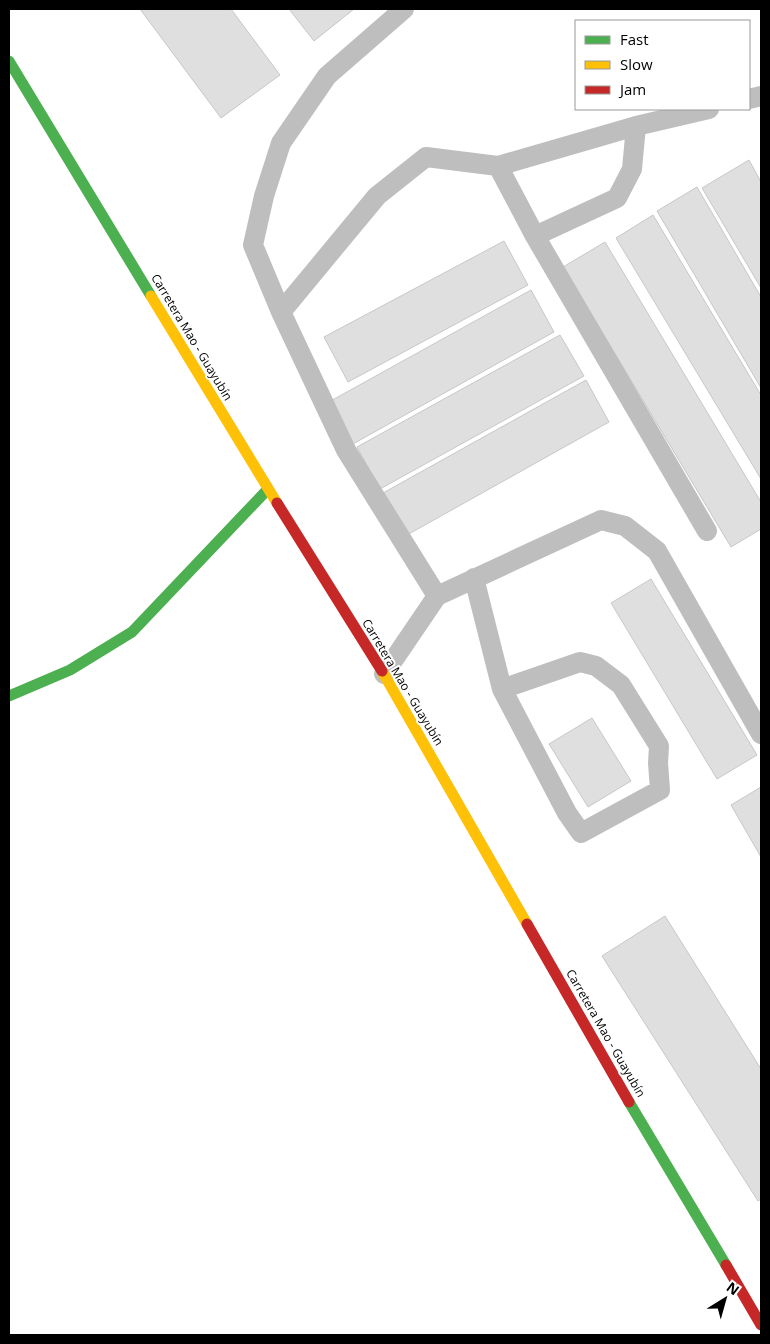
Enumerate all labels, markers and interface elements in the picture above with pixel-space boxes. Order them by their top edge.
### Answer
legend [575,20,750,110]
text: Fast [620,29,649,49]
text: Slow [620,54,653,74]
text: Jam [618,79,646,99]
street label: Carretera Mao - Guayubín [147,270,237,404]
street label: Carretera Mao - Guayubín [358,615,448,749]
street label: Carretera Mao - Guayubín [562,966,650,1100]
north arrow [700,1274,750,1324]
text: N [723,1277,743,1299]

